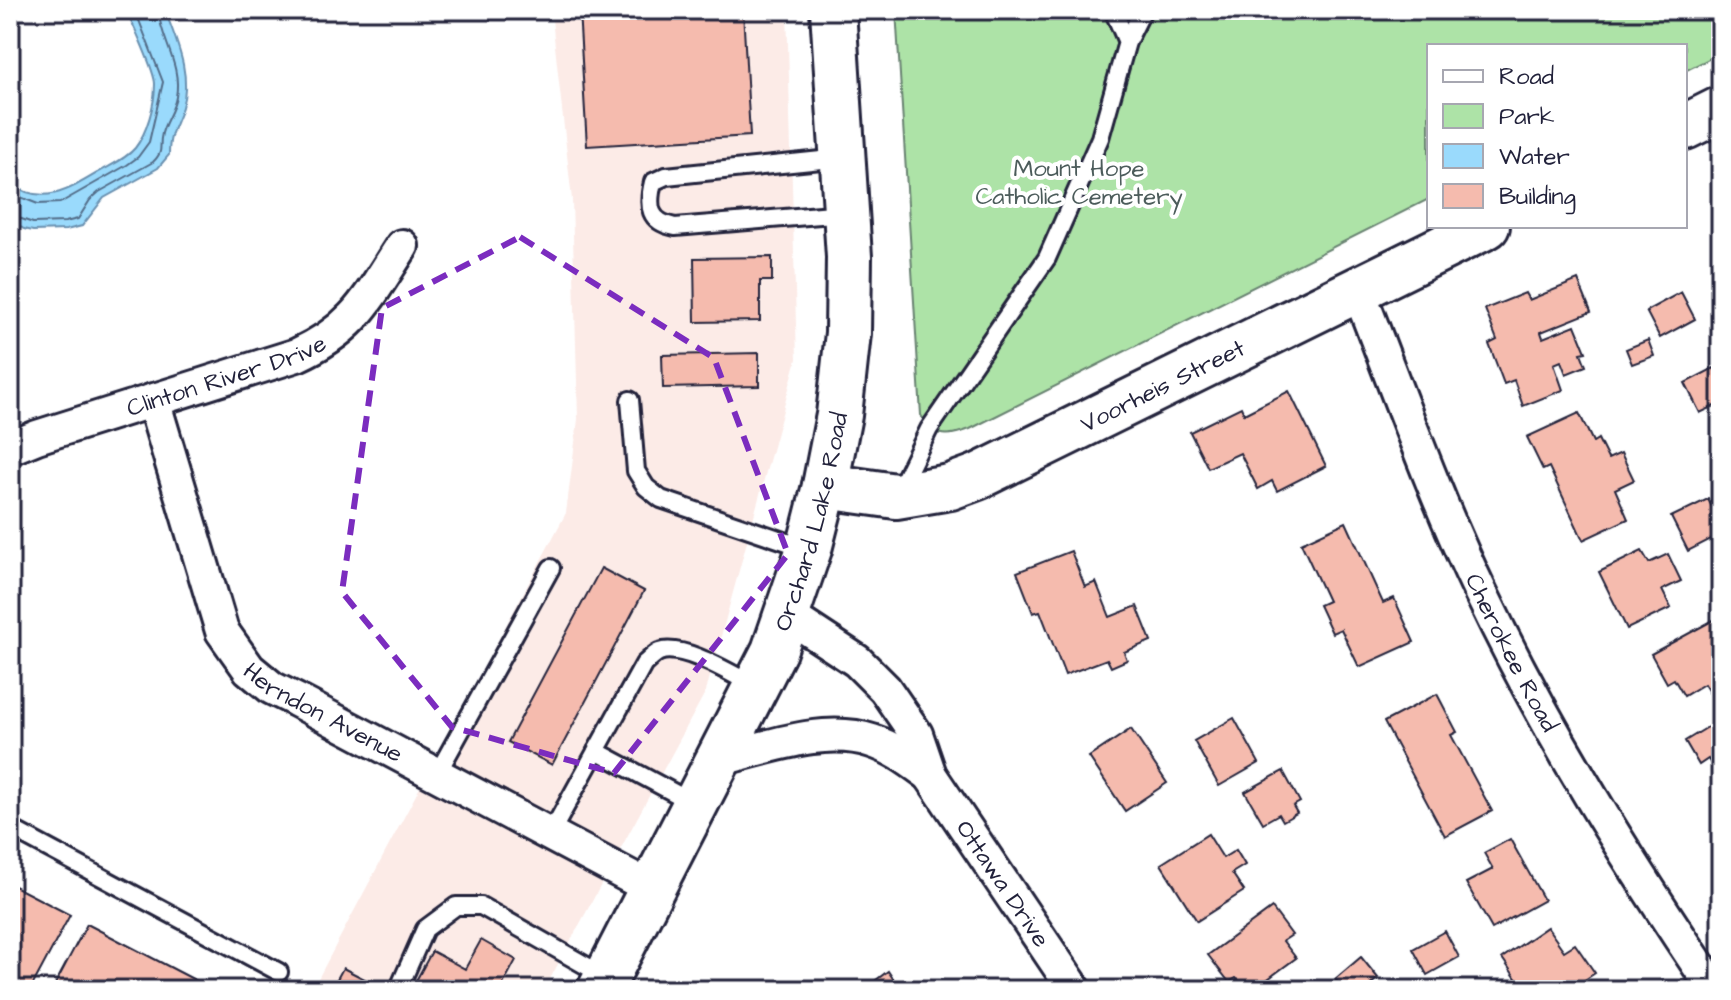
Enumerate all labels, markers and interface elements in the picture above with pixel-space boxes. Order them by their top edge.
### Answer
legend [1427,44,1687,228]
text: Road [1499,60,1554,94]
text: Park [1499,100,1555,134]
text: Water [1499,140,1570,174]
park label: Mount Hope Catholic Cemetery [975,152,1183,215]
text: Building [1499,180,1576,215]
street label: Clinton River Drive [123,327,333,426]
street label: Voorheis Street [1075,332,1251,441]
street label: Orchard Lake Road [766,410,857,636]
street label: Cherokee Road [1456,568,1566,738]
street label: Herndon Avenue [235,655,408,771]
street label: Ottawa Drive [947,814,1057,954]

